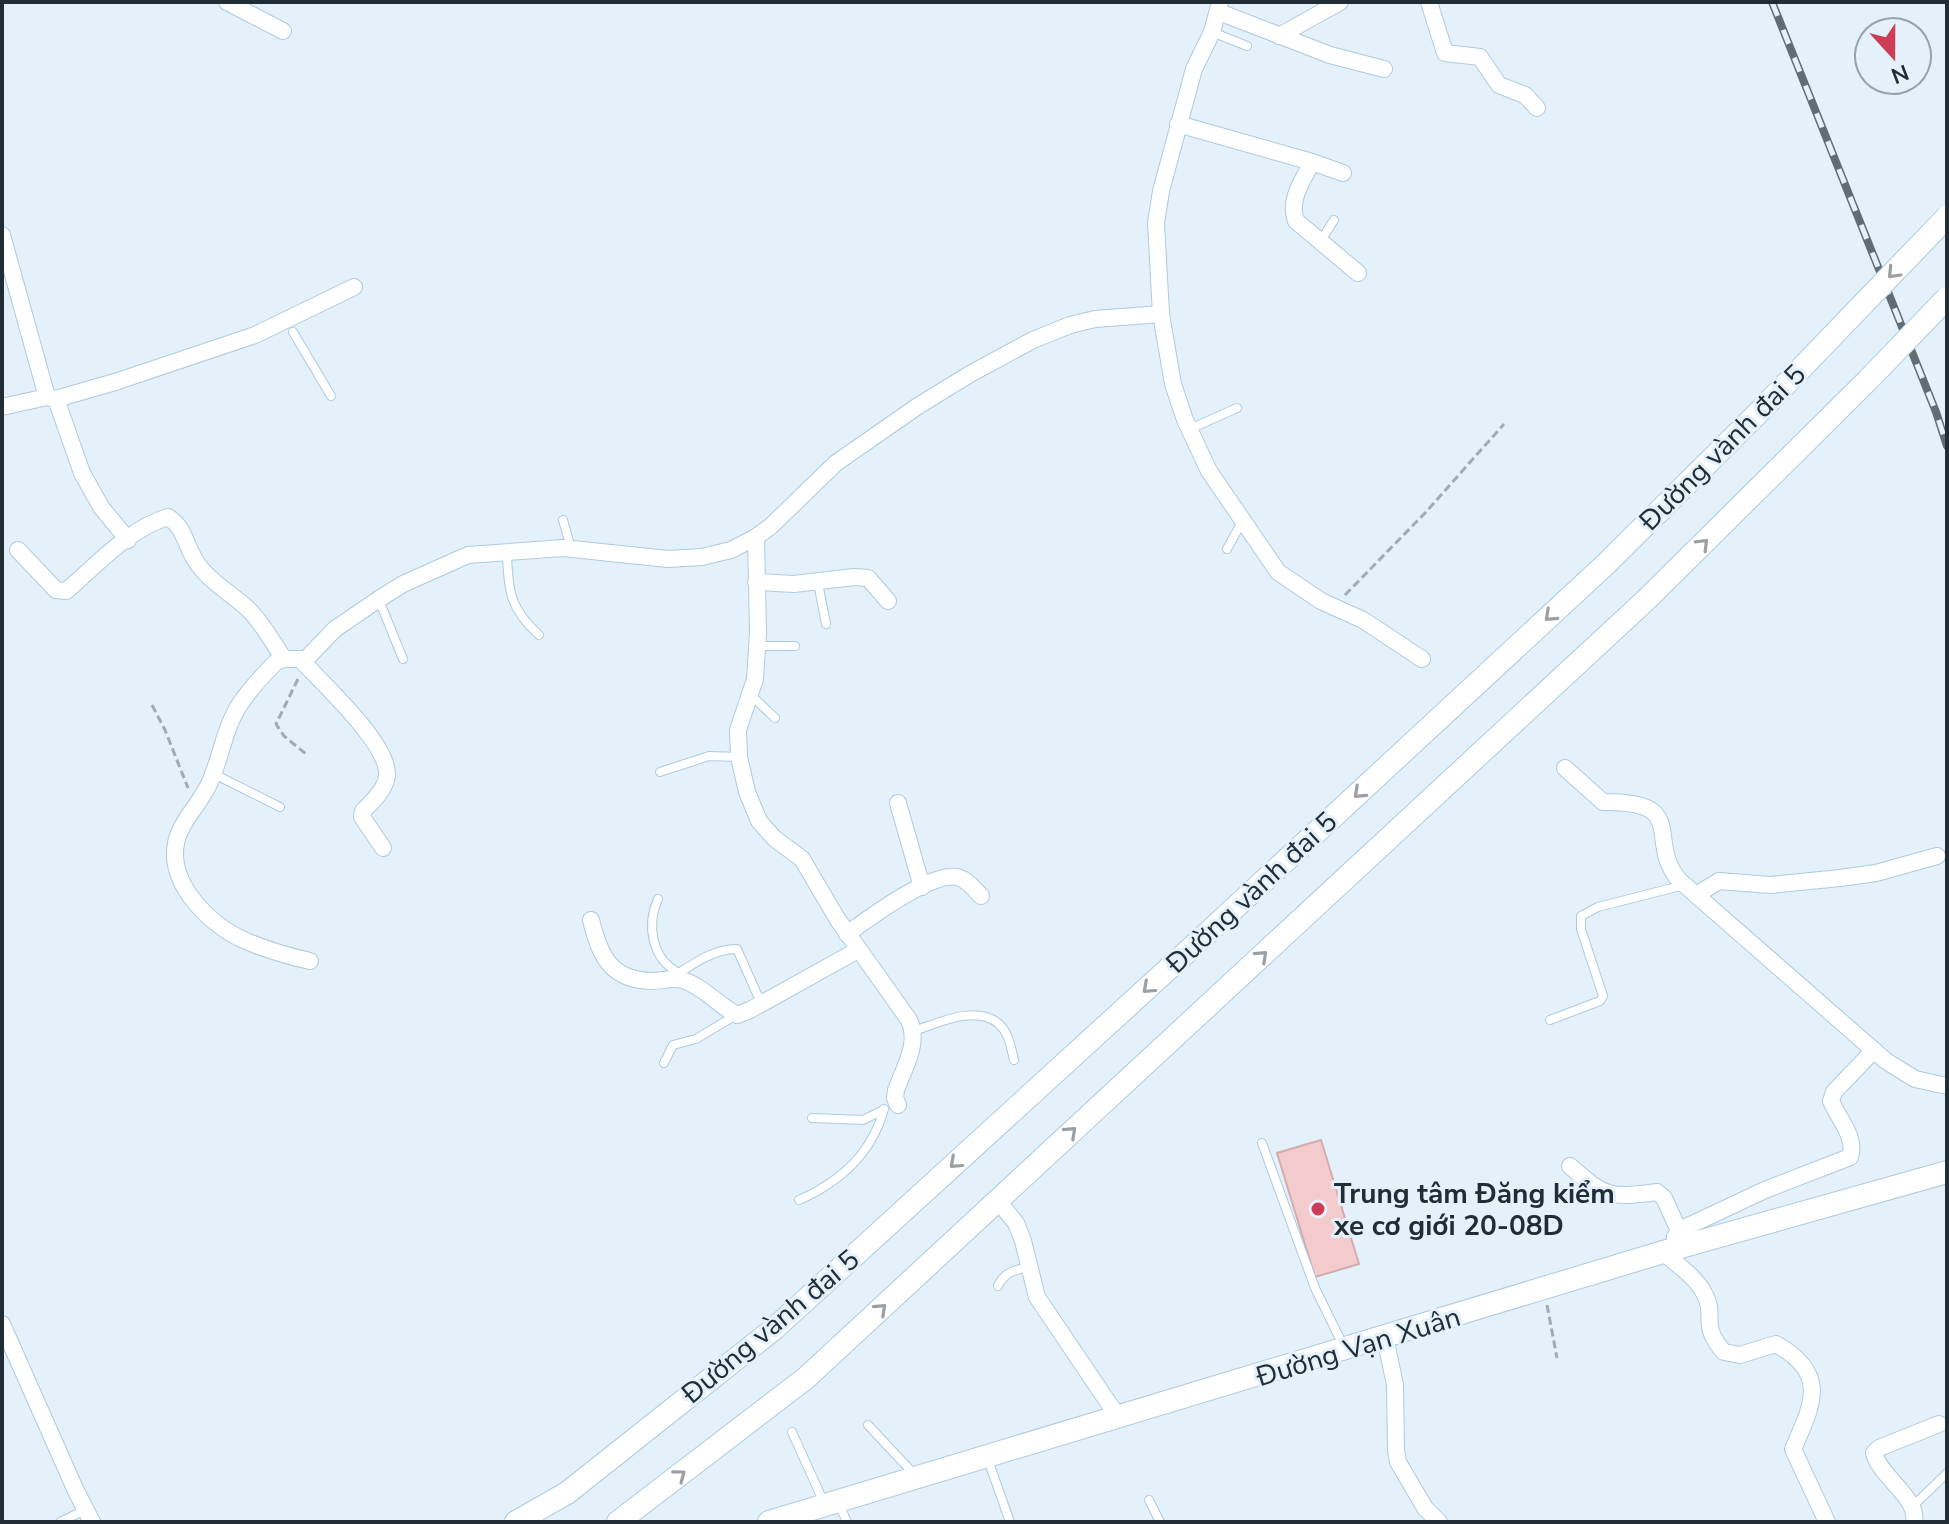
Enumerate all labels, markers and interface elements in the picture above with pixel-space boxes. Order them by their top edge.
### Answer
north arrow [1853,16,1933,96]
text: N [1887,57,1913,91]
one-way arrow [1887,264,1902,278]
street label: Đường vành đai 5 [1630,356,1814,540]
one-way arrow [1694,539,1708,553]
one-way arrow [1544,606,1559,620]
one-way arrow [1354,783,1368,798]
street label: Đường vành đai 5 [1157,803,1346,983]
one-way arrow [1253,950,1267,965]
one-way arrow [1142,978,1157,993]
one-way arrow [1062,1128,1077,1142]
one-way arrow [950,1154,965,1168]
place label: Trung tâm Đăng kiểm xe cơ giới 20-08D [1333,1175,1615,1245]
marker: Trung tâm Đăng kiểm xe cơ giới 20-08D [1309,1200,1327,1218]
street label: Đường vành đai 5 [673,1241,868,1413]
street label: Đường Vạn Xuân [1250,1298,1465,1396]
one-way arrow [871,1305,886,1319]
one-way arrow [671,1470,686,1484]

